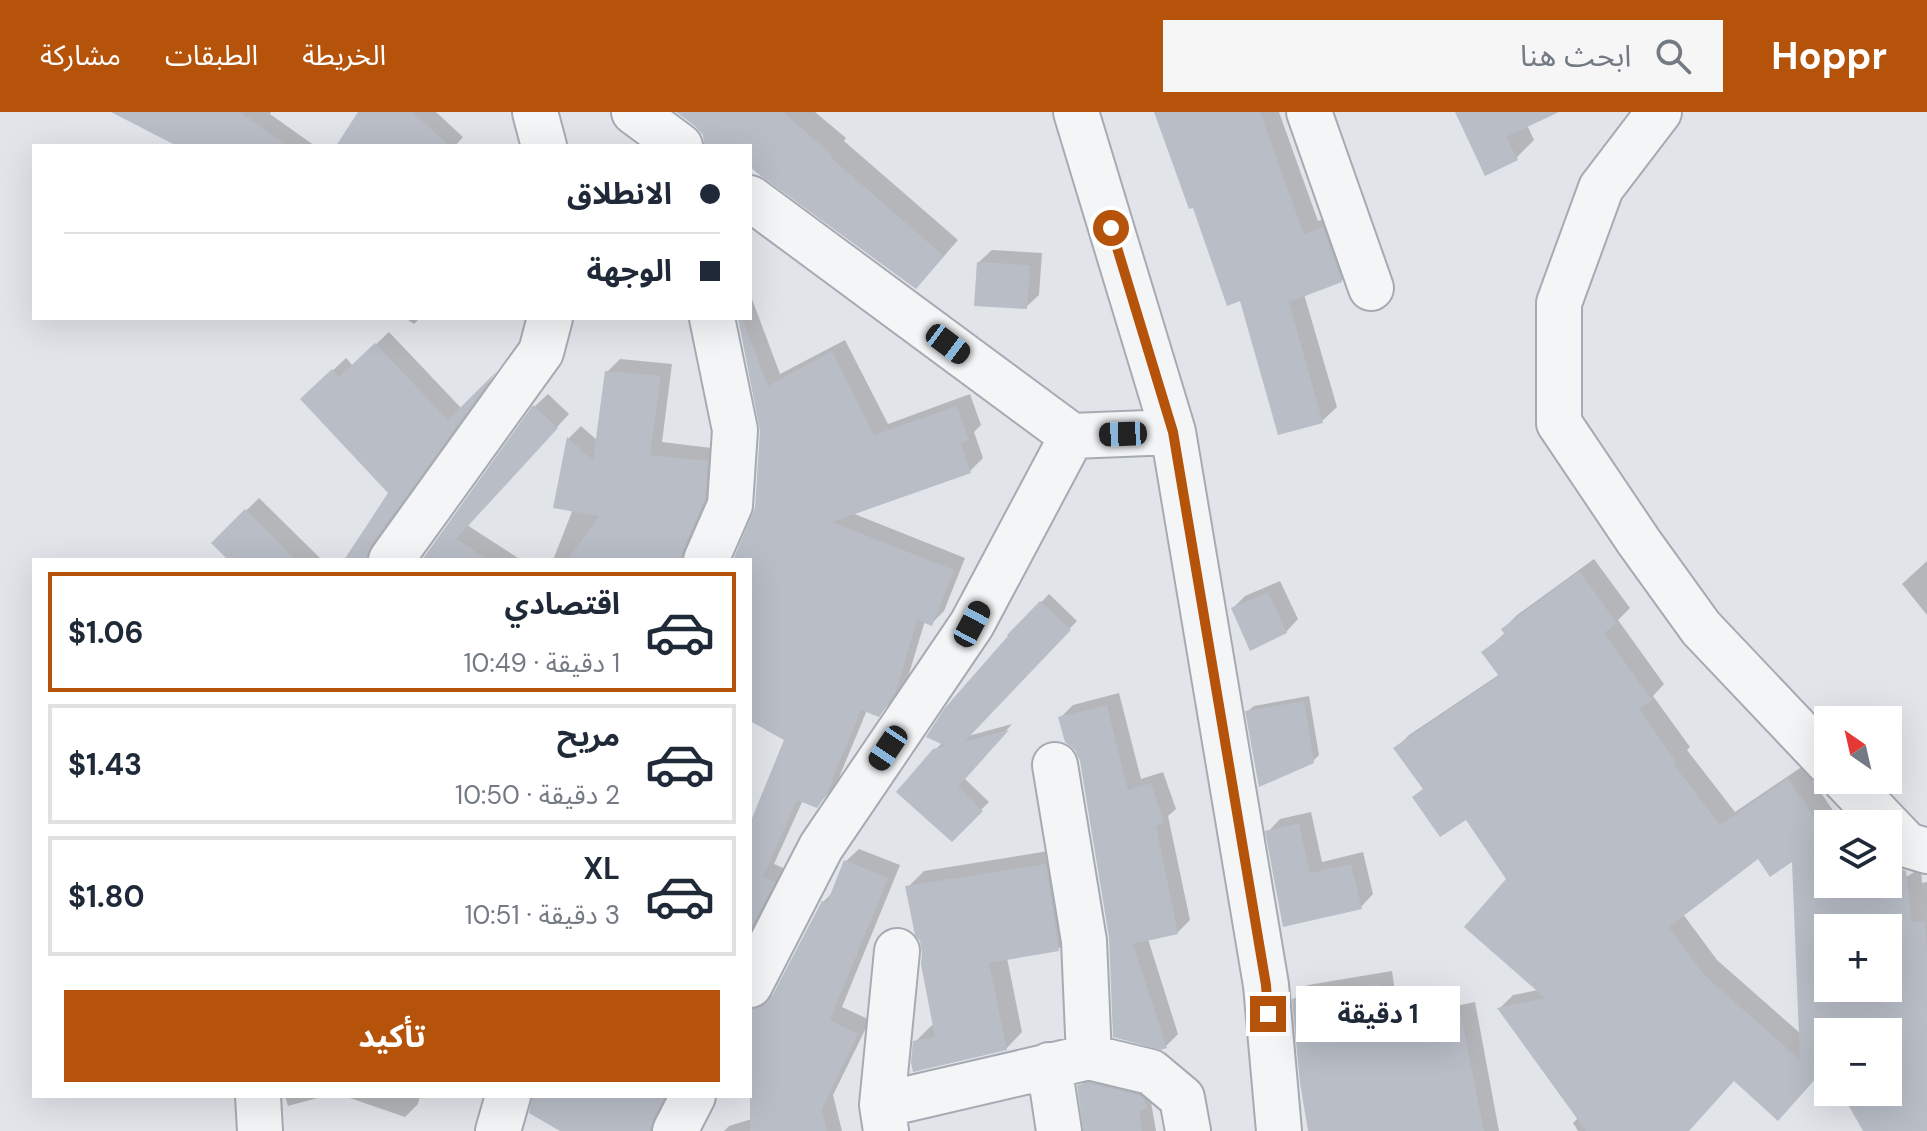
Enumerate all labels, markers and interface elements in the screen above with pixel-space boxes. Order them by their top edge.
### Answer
search box [1163,20,1723,92]
text: Hoppr [1771,31,1887,81]
icon: search [1651,34,1695,78]
text: ابحث هنا [1520,36,1631,75]
text: مشاركة [40,37,121,74]
text: الطبقات [165,37,258,74]
text: الخريطة [302,37,386,74]
text: الانطلاق [567,174,672,213]
route start [1093,210,1129,246]
text: الوجهة [587,251,672,290]
car [922,320,974,368]
car [1099,421,1147,447]
text: اقتصادي [505,584,620,623]
icon: car [644,596,716,668]
car [950,597,994,651]
text: $1.06 [68,613,144,652]
text: 1 دقيقة · 10:49 [463,646,620,680]
north arrow [1814,706,1902,794]
map controls [1814,706,1902,1106]
text: مريح [557,716,620,755]
car [865,721,911,775]
icon: car [644,728,716,800]
text: $1.43 [68,745,142,784]
text: 2 دقيقة · 10:50 [455,778,620,812]
button: layers [1814,810,1902,898]
text: XL [583,849,620,888]
icon: car [644,860,716,932]
text: $1.80 [68,877,145,916]
text: 3 دقيقة · 10:51 [464,898,620,932]
button: + [1814,914,1902,1002]
callout: 1 دقيقة [1296,986,1460,1042]
button: تأكيد [64,990,720,1082]
route end [1250,996,1286,1032]
text: 1 دقيقة [1338,997,1419,1031]
button: − [1814,1018,1902,1106]

